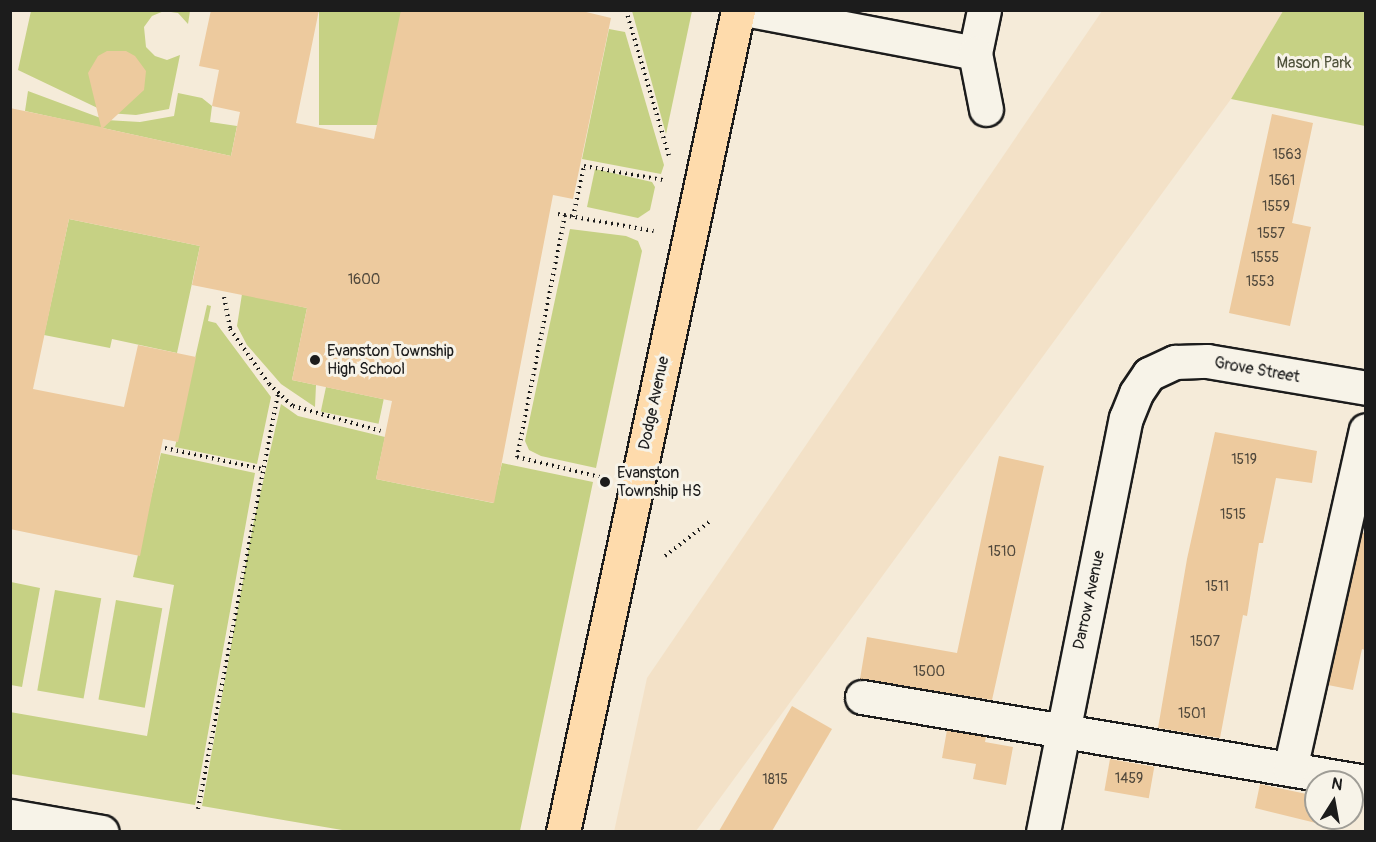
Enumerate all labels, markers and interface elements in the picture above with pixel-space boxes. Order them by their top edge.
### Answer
park label: Mason Park [1276,53,1352,73]
house number: 1563 [1272,147,1302,163]
house number: 1561 [1269,173,1295,189]
house number: 1559 [1262,199,1290,215]
house number: 1557 [1257,226,1285,242]
house number: 1555 [1251,250,1279,266]
house number: 1600 [348,272,380,288]
house number: 1553 [1246,274,1274,290]
place label: Evanston Township High School [327,341,454,379]
marker: Evanston Township High School [308,353,322,367]
street label: Grove Street [1213,353,1301,387]
street label: Dodge Avenue [635,355,673,451]
house number: 1519 [1231,452,1257,468]
place label: Evanston Township HS [617,463,701,501]
marker: Evanston Township HS [598,475,612,489]
house number: 1515 [1220,507,1246,523]
house number: 1510 [988,544,1016,560]
street label: Darrow Avenue [1069,549,1109,651]
house number: 1511 [1205,579,1229,595]
house number: 1507 [1190,634,1220,650]
house number: 1500 [913,664,945,680]
house number: 1501 [1178,706,1206,722]
north arrow [1304,770,1364,830]
house number: 1459 [1115,771,1143,787]
house number: 1815 [762,772,788,788]
text: N [1330,773,1344,795]

